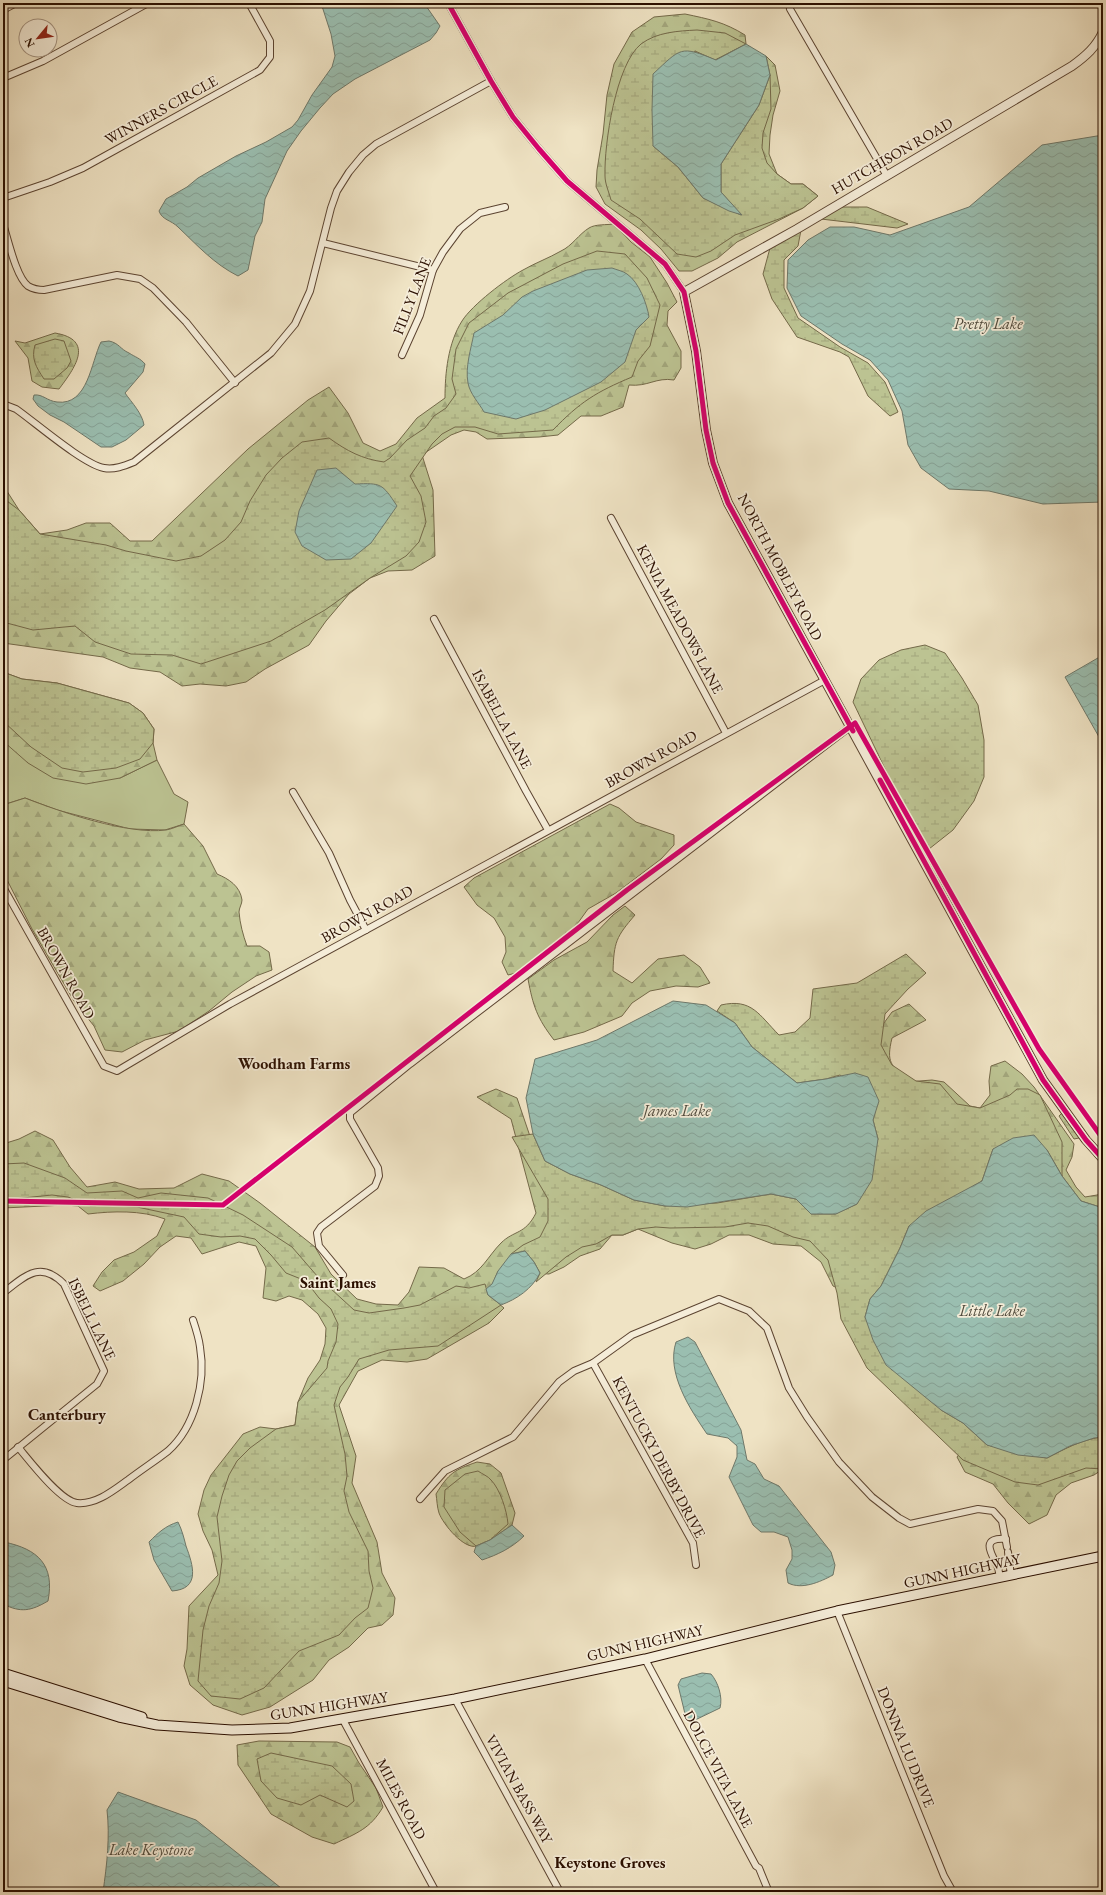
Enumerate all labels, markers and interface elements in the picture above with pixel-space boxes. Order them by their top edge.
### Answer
north arrow [18,18,58,58]
text: N [21,35,38,50]
street label: WINNERS CIRCLE [101,70,221,148]
street label: HUTCHISON ROAD [827,113,956,198]
street label: FILLY LANE [388,254,435,337]
water label: Pretty Lake [953,313,1023,334]
street label: NORTH MOBLEY ROAD [734,490,827,644]
street label: KENIA MEADOWS LANE [633,541,728,697]
street label: ISABELLA LANE [468,666,537,772]
street label: BROWN ROAD [601,725,700,792]
street label: BROWN ROAD [317,880,416,947]
street label: BROWN ROAD [33,923,100,1022]
district label: Woodham Farms [238,1053,351,1074]
water label: James Lake [640,1100,711,1121]
district label: Saint James [300,1272,376,1293]
street label: ISBELL LANE [64,1274,121,1364]
water label: Little Lake [958,1300,1025,1321]
street label: KENTUCKY DERBY DRIVE [609,1373,710,1541]
district label: Canterbury [28,1404,106,1425]
street label: GUNN HIGHWAY [902,1549,1023,1592]
street label: GUNN HIGHWAY [585,1620,706,1665]
street label: DONNA LU DRIVE [874,1684,940,1810]
street label: GUNN HIGHWAY [269,1687,390,1724]
street label: DOLCE VITA LANE [679,1707,758,1831]
street label: VIVIAN BASS WAY [482,1731,558,1848]
street label: MILES ROAD [372,1755,431,1843]
water label: Lake Keystone [108,1839,194,1860]
district label: Keystone Groves [555,1852,666,1873]

